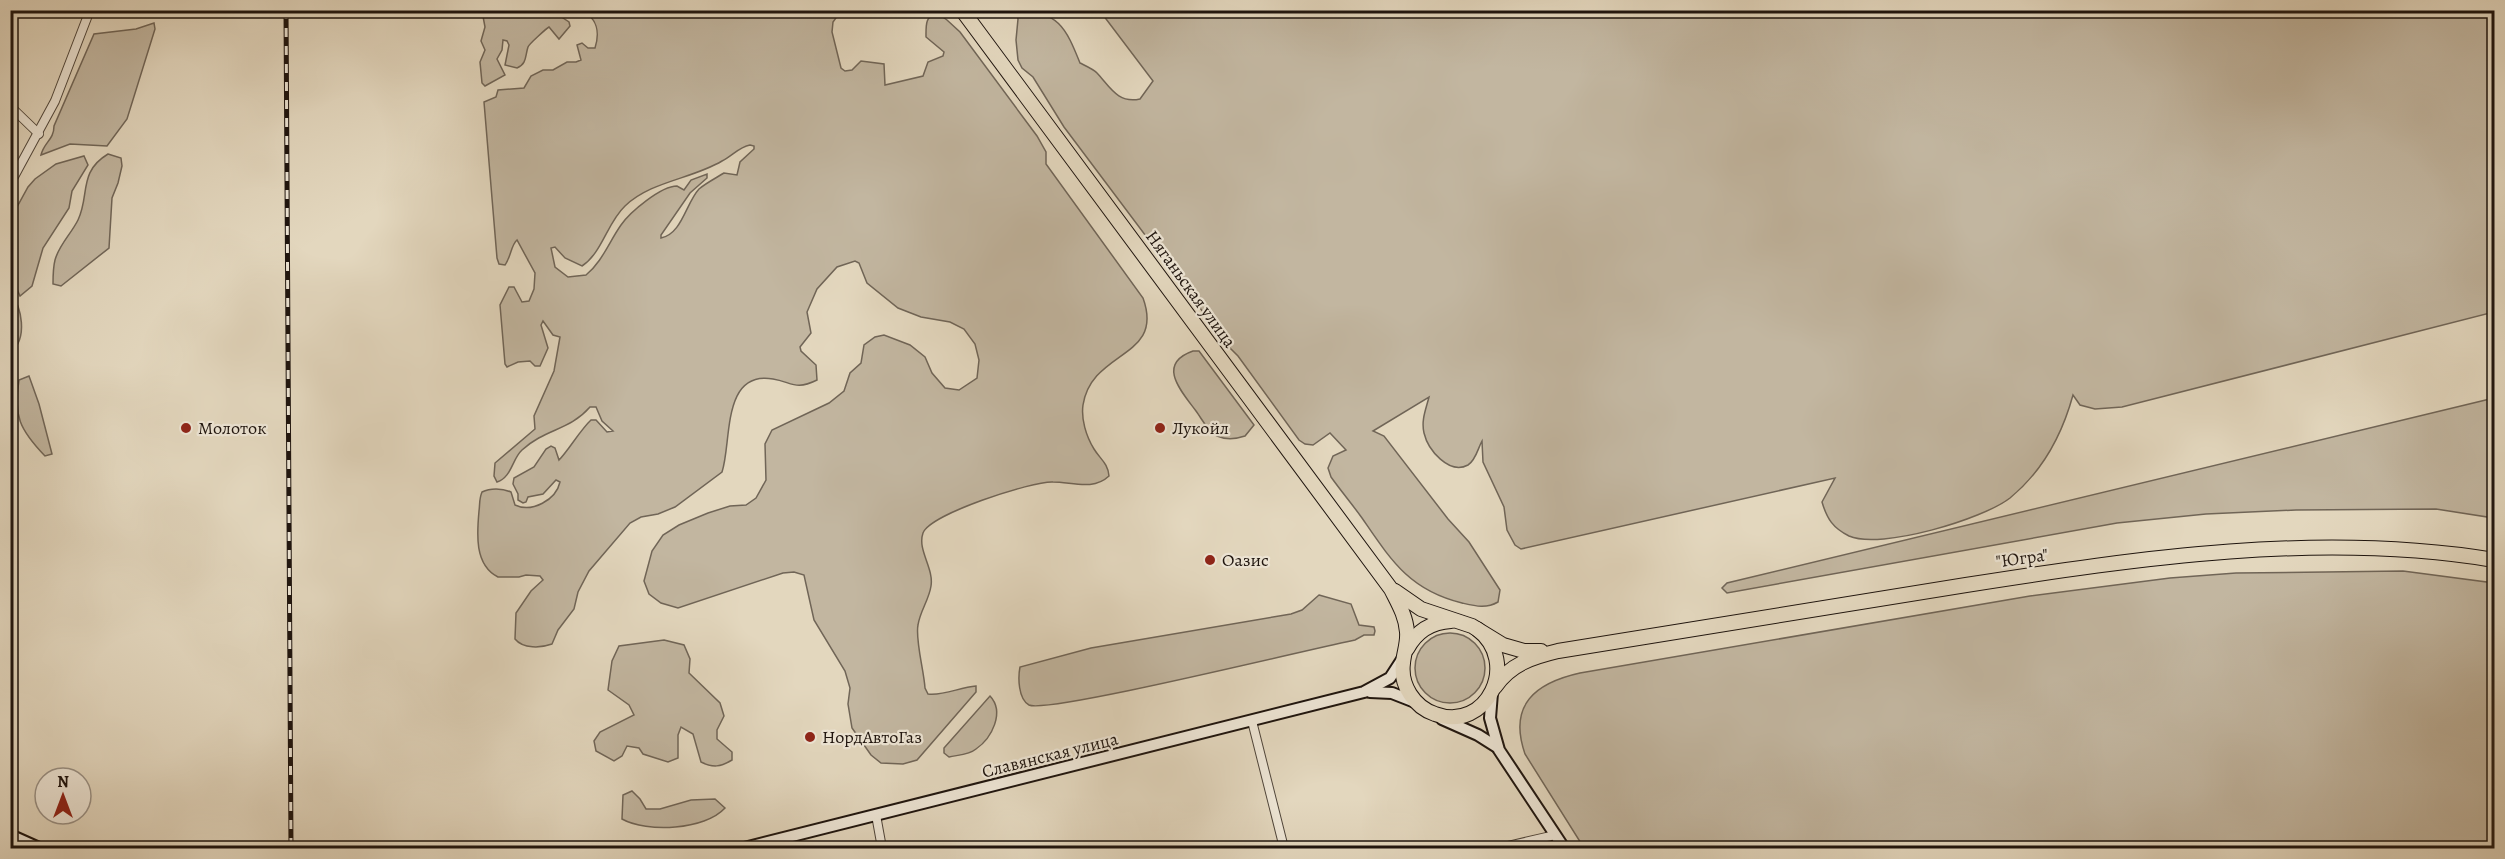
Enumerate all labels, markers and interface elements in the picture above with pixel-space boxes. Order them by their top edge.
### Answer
street label: Няганьская улица [1140,225,1242,353]
place label: Молоток [198,416,267,440]
place label: Лукойл [1172,416,1229,440]
marker: Молоток [179,421,193,435]
marker: Лукойл [1153,421,1167,435]
street label: "Югра" [1994,542,2050,574]
place label: Оазис [1222,548,1269,572]
marker: Оазис [1203,553,1217,567]
place label: НордАвтоГаз [822,725,922,749]
street label: Славянская улица [979,726,1121,784]
marker: НордАвтоГаз [803,730,817,744]
north arrow [33,766,93,826]
text: N [57,771,69,793]

